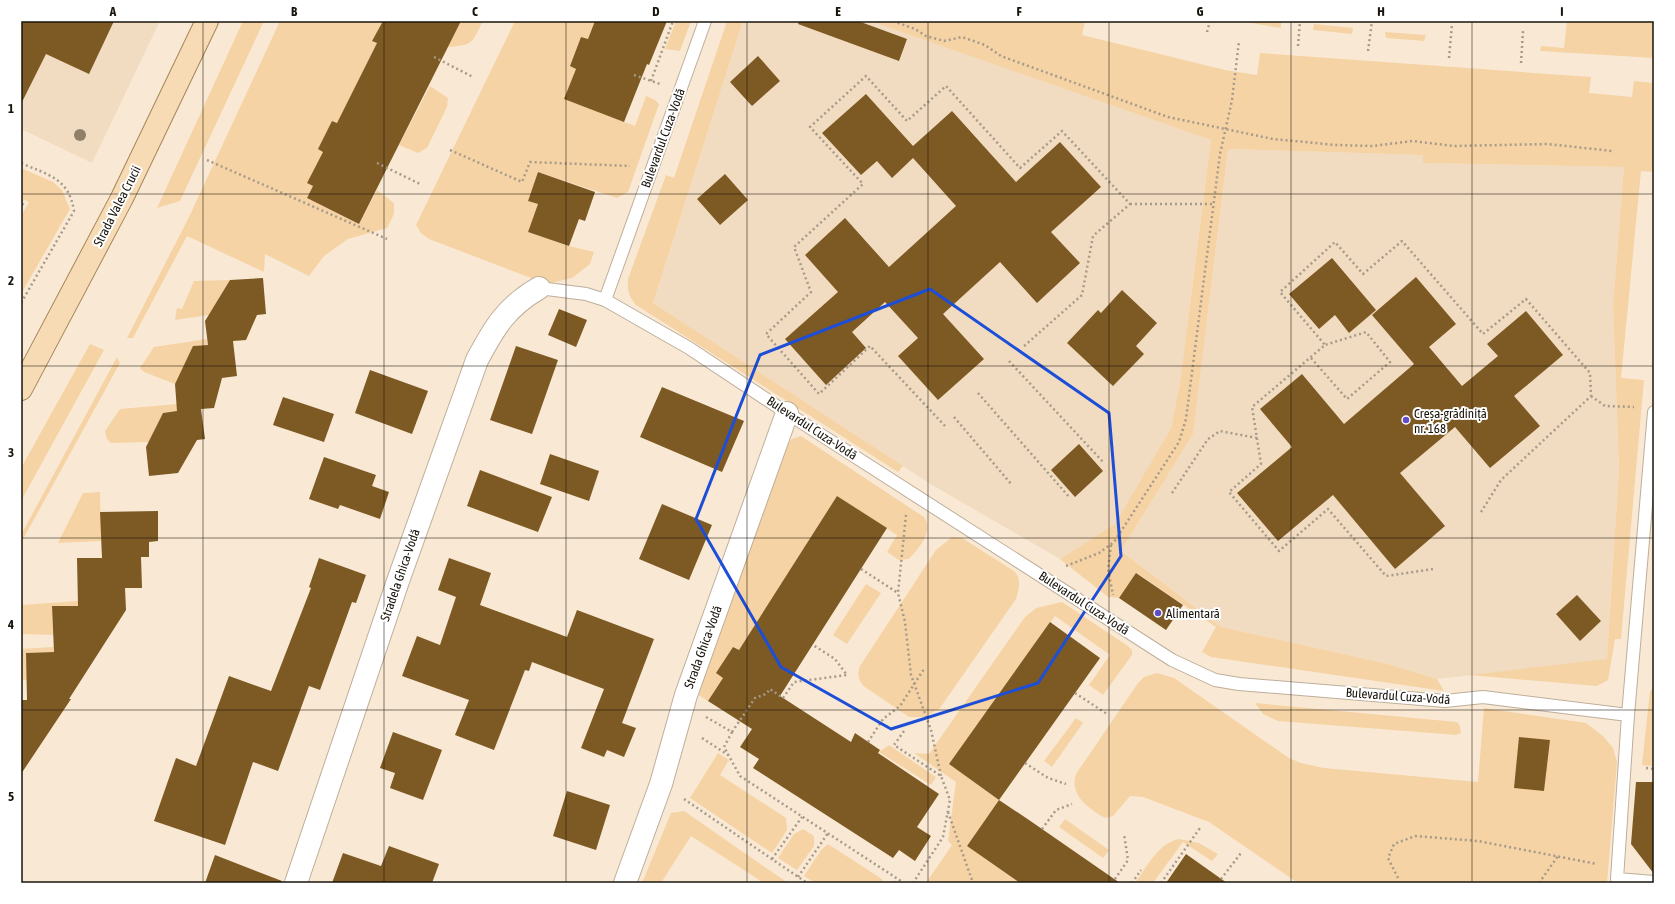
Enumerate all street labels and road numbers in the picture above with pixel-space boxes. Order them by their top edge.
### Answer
street label: Bulevardul Cuza-Vodă [638,86,688,190]
street label: Strada Valea Crucii [90,163,144,249]
street label: Bulevardul Cuza-Vodă [764,393,860,463]
street label: Stradela Ghica-Vodă [377,527,423,623]
street label: Bulevardul Cuza-Vodă [1036,568,1132,638]
street label: Strada Ghica-Vodă [681,603,725,691]
street label: Bulevardul Cuza-Vodă [1345,685,1451,707]

